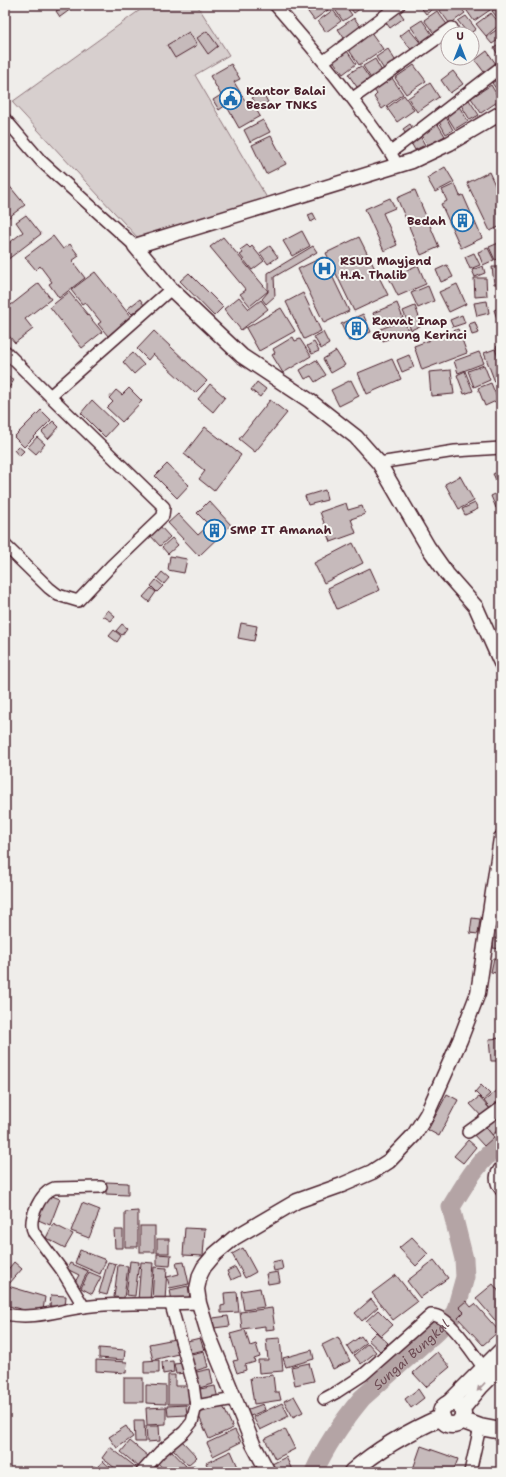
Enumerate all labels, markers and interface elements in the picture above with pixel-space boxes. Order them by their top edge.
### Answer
north arrow [440,26,480,66]
text: U [456,29,464,44]
place label: Kantor Balai Besar TNKS [246,83,326,113]
public building icon: Kantor Balai Besar TNKS [217,85,243,111]
building icon: Bedah [449,208,475,234]
place label: Bedah [407,213,446,229]
place label: RSUD Mayjend H.A. Thalib [340,253,432,283]
hospital icon: RSUD Mayjend H.A. Thalib [312,255,338,281]
place label: Rawat Inap Gunung Kerinci [372,313,467,343]
building icon: Rawat Inap Gunung Kerinci [343,315,369,341]
building icon: SMP IT Amanah [202,517,228,543]
place label: SMP IT Amanah [230,522,332,538]
water label: Sungai Bungkal [369,1315,453,1393]
one-way arrow [476,1382,485,1393]

